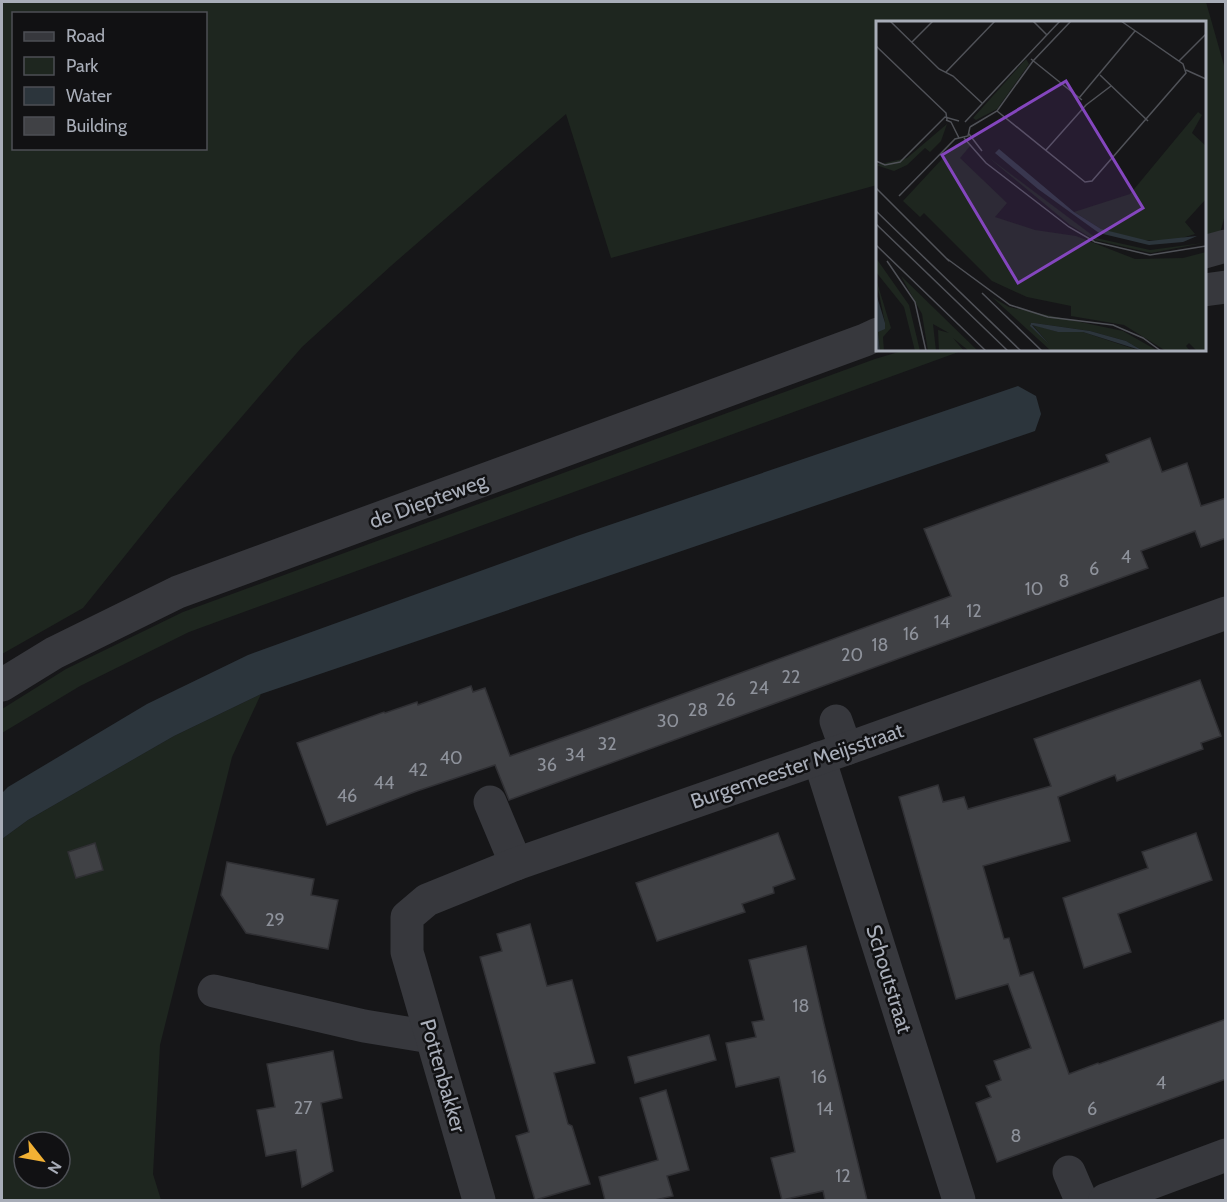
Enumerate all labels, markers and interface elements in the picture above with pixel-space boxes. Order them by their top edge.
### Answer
legend [12,12,207,150]
inset map [876,21,1206,351]
text: Road [66,25,105,47]
text: Park [66,55,99,77]
text: Water [66,85,112,107]
text: Building [66,115,128,137]
street label: de Diepteweg [366,468,490,533]
house number: 4 [1121,546,1131,568]
house number: 6 [1089,558,1099,580]
house number: 8 [1059,570,1069,592]
house number: 10 [1025,578,1043,600]
house number: 12 [966,600,982,622]
house number: 14 [934,611,950,633]
house number: 16 [903,623,919,645]
house number: 18 [872,634,888,656]
house number: 20 [841,644,863,666]
house number: 22 [782,666,800,688]
house number: 24 [749,677,769,699]
house number: 26 [716,689,736,711]
house number: 28 [688,699,708,721]
house number: 30 [657,710,679,732]
street label: Burgemeester Meijsstraat [687,717,907,815]
house number: 32 [597,733,617,755]
house number: 34 [565,744,585,766]
house number: 40 [440,747,462,769]
house number: 36 [537,754,557,776]
house number: 42 [408,759,428,781]
house number: 44 [374,772,394,794]
house number: 46 [337,785,357,807]
house number: 29 [265,909,285,931]
street label: Schoutstraat [861,922,918,1036]
house number: 18 [793,995,809,1017]
street label: Pottenbakker [415,1016,472,1136]
house number: 16 [811,1066,827,1088]
house number: 4 [1156,1072,1166,1094]
house number: 27 [294,1097,312,1119]
house number: 14 [817,1098,833,1120]
house number: 6 [1087,1098,1097,1120]
house number: 8 [1011,1125,1021,1147]
north arrow [12,1130,72,1190]
text: N [43,1158,65,1177]
house number: 12 [835,1165,851,1187]

